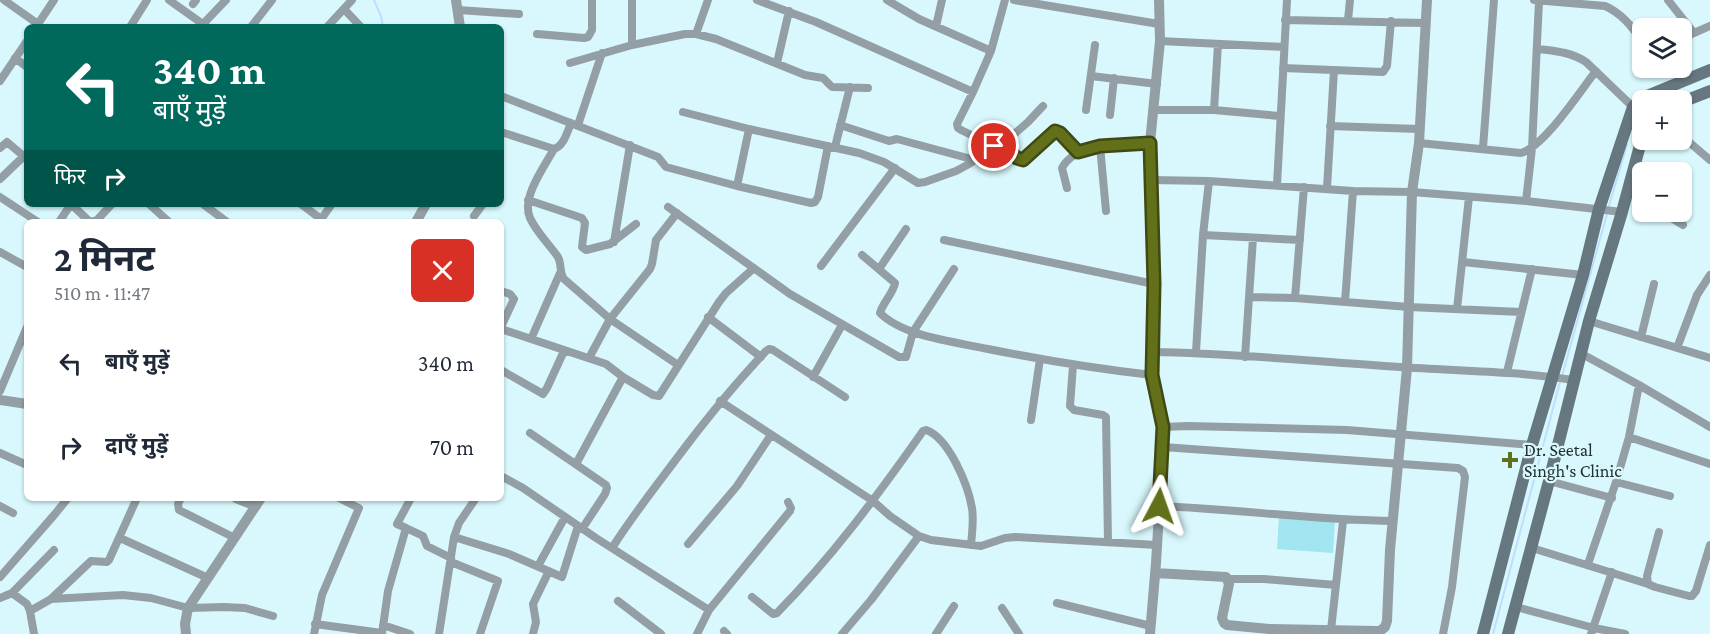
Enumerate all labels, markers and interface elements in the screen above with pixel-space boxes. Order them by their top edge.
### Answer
map controls [1632,18,1692,222]
button: layers [1632,18,1692,78]
text: 340 m [153,46,265,93]
icon: left [54,48,132,126]
button: + [1632,90,1692,150]
text: बाएँ मुड़ें [153,95,226,125]
pin [968,120,1019,171]
icon: arrive [977,129,1010,162]
icon: right [98,162,131,195]
button: − [1632,162,1692,222]
text: फिर [54,164,86,189]
text: 2 मिनट [54,239,155,279]
button: close [411,239,474,302]
text: 510 m · 11:47 [54,282,150,304]
icon: left [54,347,87,380]
text: बाएँ मुड़ें [105,349,170,374]
text: 340 m [418,351,474,376]
icon: right [54,431,87,464]
text: दाएँ मुड़ें [105,433,168,458]
text: 70 m [430,435,474,460]
place label: Dr. Seetal Singh's Clinic [1524,440,1622,481]
marker: Dr. Seetal Singh's Clinic [1501,451,1519,469]
position arrow [1127,474,1191,538]

